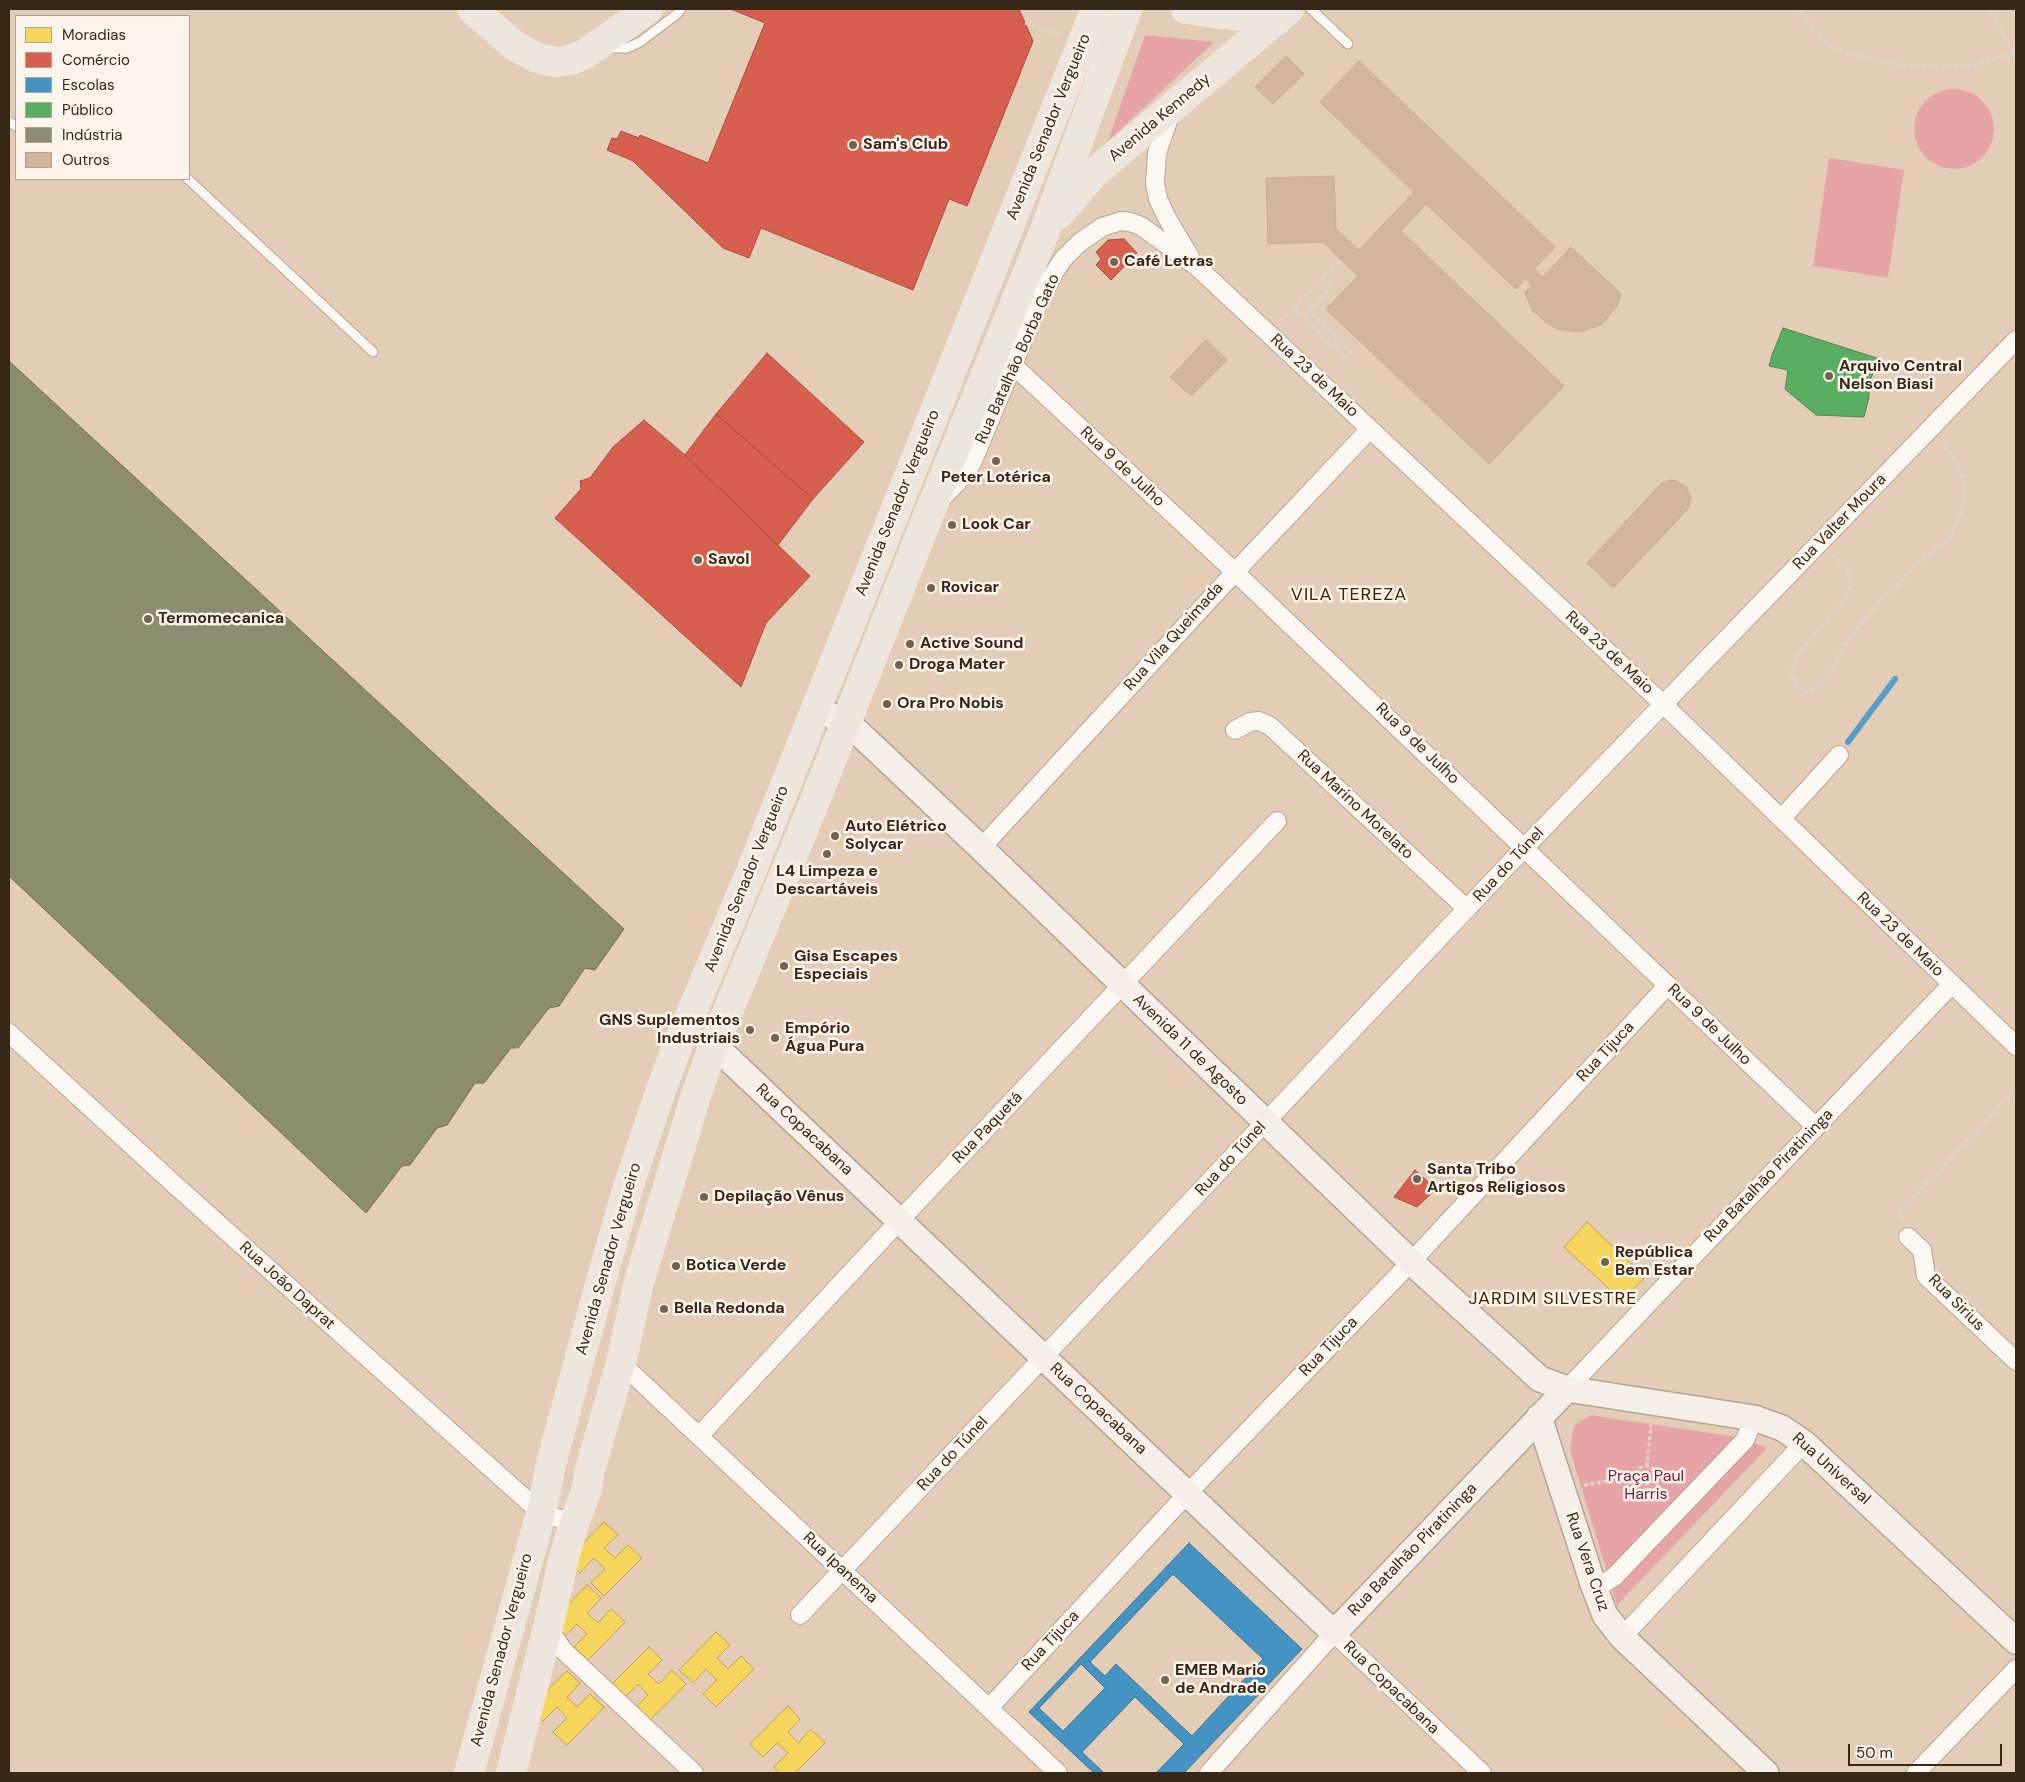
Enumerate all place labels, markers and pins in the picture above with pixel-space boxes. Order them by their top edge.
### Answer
place label: Sam's Club [863,135,948,155]
marker: Sam's Club [847,139,859,151]
place label: Café Letras [1124,252,1214,272]
marker: Café Letras [1108,256,1120,268]
place label: Arquivo Central Nelson Biasi [1839,357,1962,395]
marker: Arquivo Central Nelson Biasi [1823,370,1835,382]
marker: Peter Lotérica [990,455,1002,467]
place label: Peter Lotérica [941,468,1051,488]
place label: Look Car [962,515,1031,535]
marker: Look Car [946,519,958,531]
place label: Savol [708,550,750,570]
marker: Savol [692,554,704,566]
place label: Rovicar [941,578,999,598]
marker: Rovicar [925,582,937,594]
place label: Termomecanica [158,609,284,629]
marker: Termomecanica [142,613,154,625]
place label: Active Sound [920,634,1024,654]
marker: Active Sound [904,638,916,650]
place label: Droga Mater [909,655,1005,675]
marker: Droga Mater [893,659,905,671]
place label: Ora Pro Nobis [897,694,1004,714]
marker: Ora Pro Nobis [881,698,893,710]
place label: Auto Elétrico Solycar [845,817,947,855]
marker: Auto Elétrico Solycar [829,830,841,842]
marker: L4 Limpeza e Descartáveis [821,848,833,860]
place label: L4 Limpeza e Descartáveis [776,862,878,900]
place label: Gisa Escapes Especiais [794,947,898,985]
marker: Gisa Escapes Especiais [778,960,790,972]
place label: GNS Suplementos Industriais [599,1011,740,1049]
place label: Empório Água Pura [785,1019,864,1057]
marker: GNS Suplementos Industriais [744,1024,756,1036]
marker: Empório Água Pura [769,1032,781,1044]
place label: Santa Tribo Artigos Religiosos [1427,1160,1566,1198]
marker: Santa Tribo Artigos Religiosos [1411,1173,1423,1185]
place label: Depilação Vênus [714,1187,844,1207]
marker: Depilação Vênus [698,1191,710,1203]
place label: República Bem Estar [1615,1243,1694,1281]
place label: Botica Verde [686,1256,786,1276]
marker: República Bem Estar [1599,1256,1611,1268]
marker: Botica Verde [670,1260,682,1272]
place label: Bella Redonda [674,1299,785,1319]
marker: Bella Redonda [658,1303,670,1315]
place label: EMEB Mario de Andrade [1175,1661,1267,1699]
marker: EMEB Mario de Andrade [1159,1674,1171,1686]

